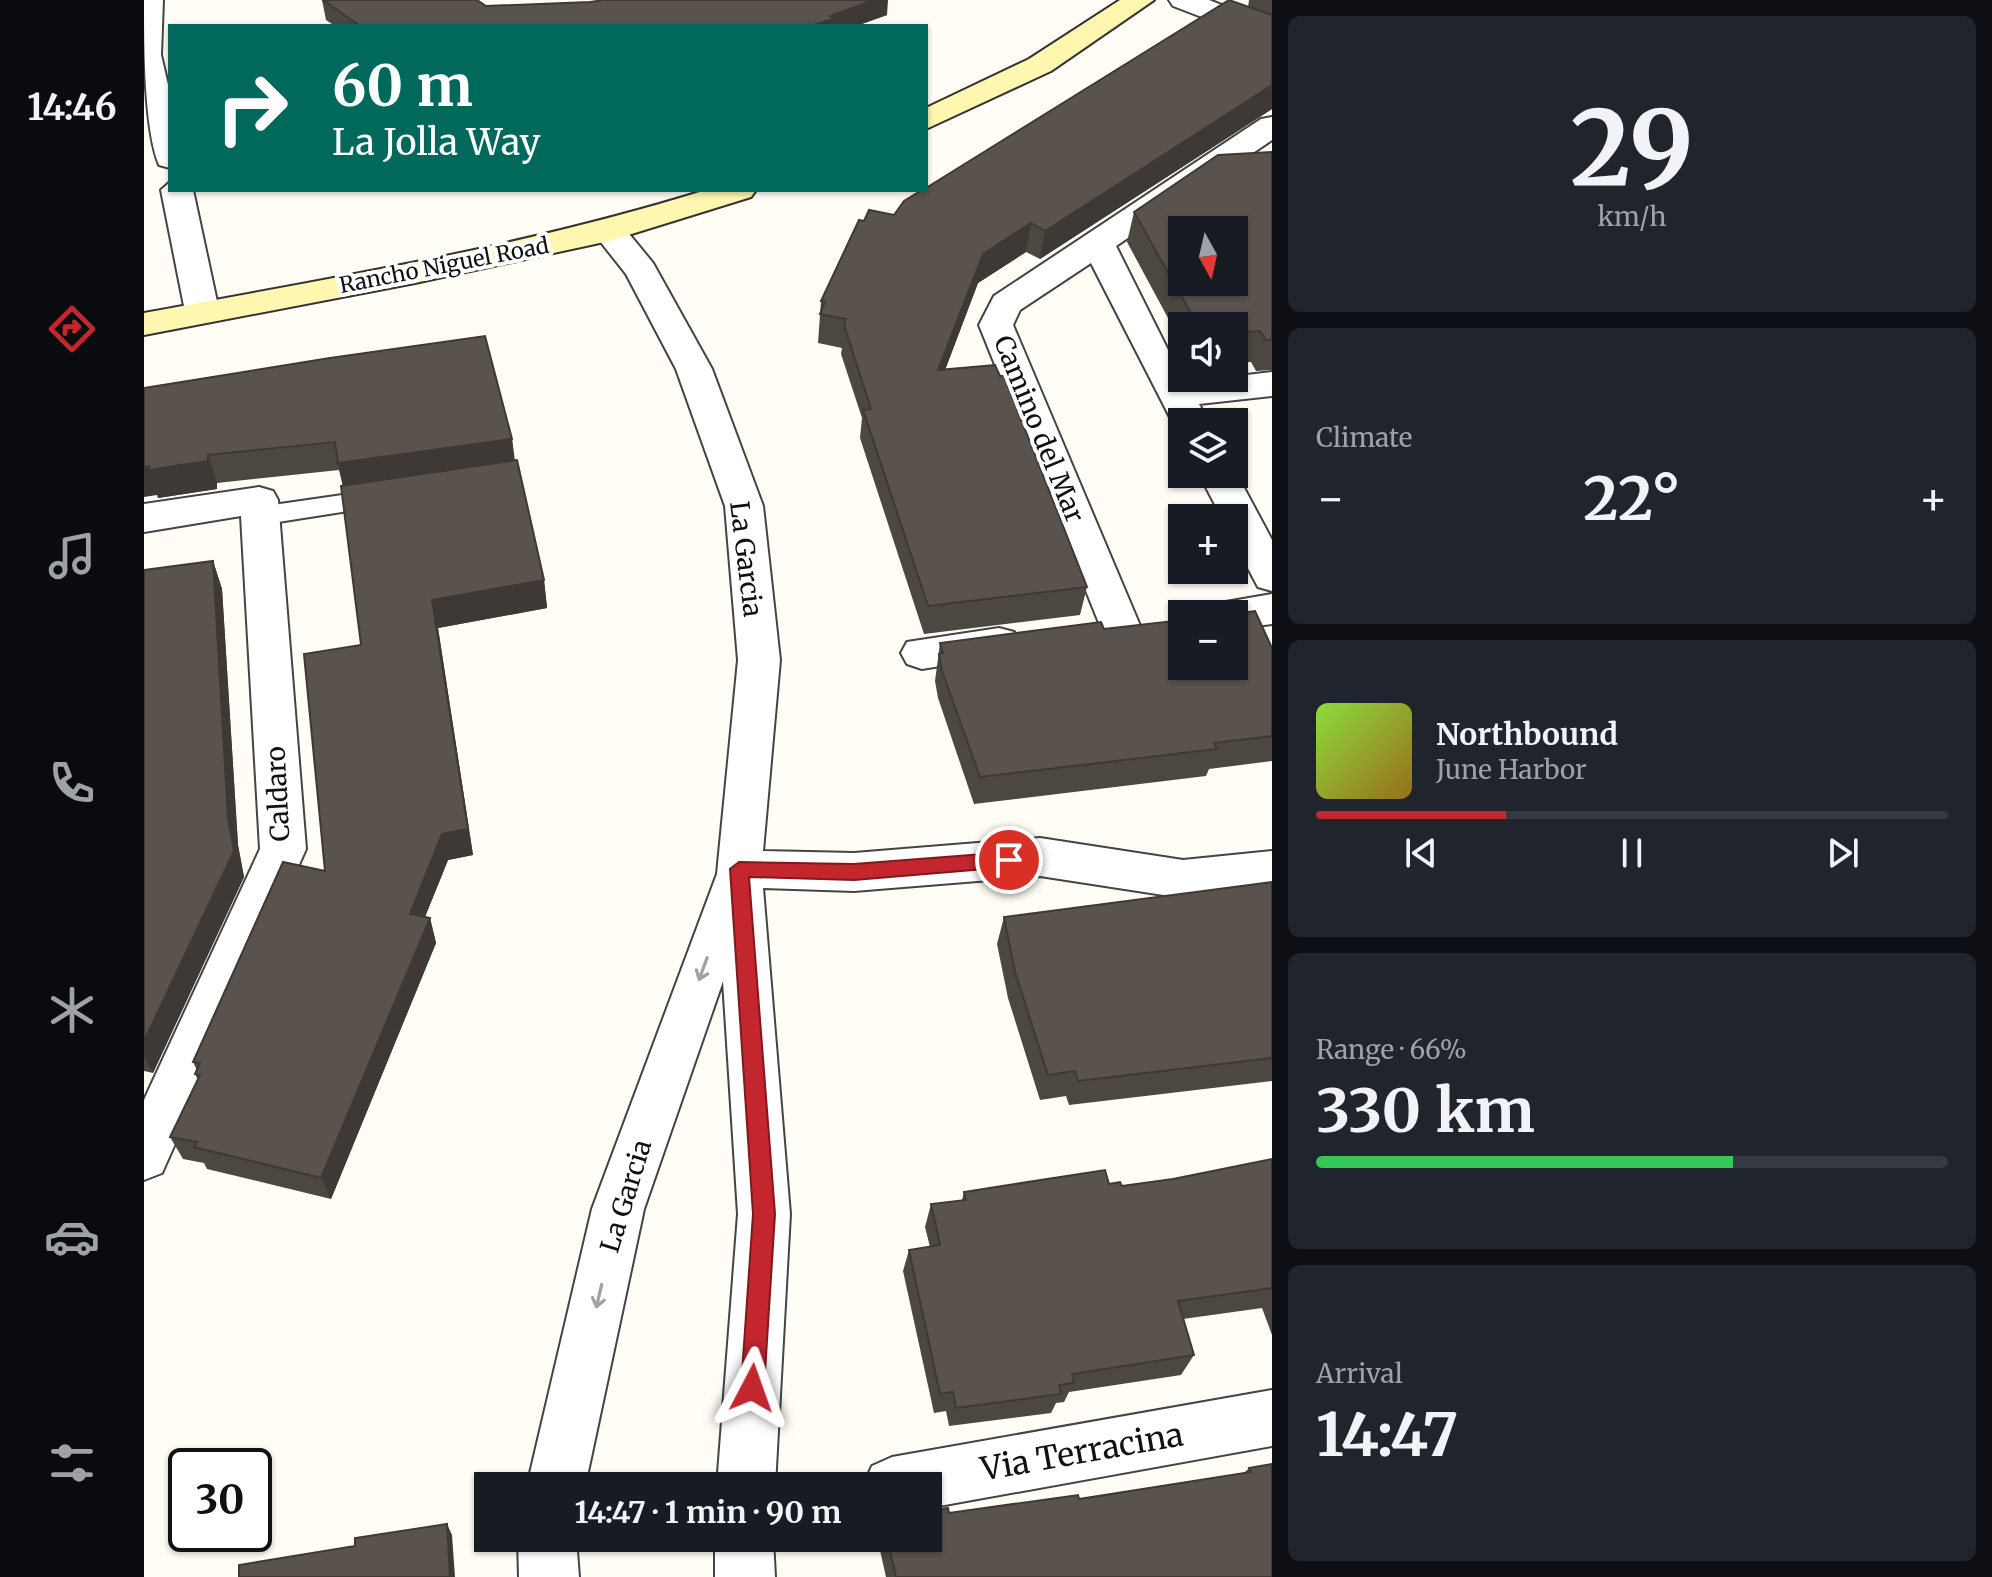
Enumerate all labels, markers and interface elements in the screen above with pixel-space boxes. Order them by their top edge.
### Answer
text: 60 m [332,51,473,121]
icon: right [200,56,304,160]
text: 29 [1570,83,1694,213]
text: 14:46 [27,85,117,130]
text: La Jolla Way [332,120,541,165]
text: km/h [1598,200,1666,233]
north arrow [1168,216,1248,296]
map controls [1168,216,1248,680]
street label: Rancho Niguel Road [337,231,551,299]
icon: directions [44,301,100,357]
button: sound [1168,312,1248,392]
street label: Camino del Mar [987,330,1092,527]
button: layers [1168,408,1248,488]
text: Climate [1316,421,1412,454]
text: 22° [1583,461,1681,536]
text: − [1316,471,1345,526]
text: + [1919,471,1948,526]
street label: La Garcia [723,499,770,619]
button: + [1168,504,1248,584]
icon: music [44,528,100,584]
button: − [1168,600,1248,680]
text: Northbound [1436,715,1618,753]
street label: Caldaro [259,746,296,842]
text: June Harbor [1436,753,1587,786]
icon: phone [44,755,100,811]
pin [975,826,1043,894]
icon: previous [1399,831,1443,875]
icon: pause [1610,831,1654,875]
icon: next [1821,831,1865,875]
icon: arrive [987,838,1031,882]
one-way arrow [695,956,710,981]
icon: climate [44,982,100,1038]
text: Range · 66% [1316,1033,1467,1066]
text: 330 km [1316,1073,1535,1148]
street label: La Garcia [593,1135,658,1256]
icon: car [44,1209,100,1265]
one-way arrow [590,1283,605,1309]
position arrow [710,1346,794,1430]
text: Arrival [1316,1357,1403,1390]
text: 14:47 [1316,1397,1458,1472]
street label: Via Terracina [977,1415,1186,1490]
icon: filters [44,1435,100,1491]
speed limit sign: 30 [168,1448,272,1552]
text: 14:47 · 1 min · 90 m [575,1493,841,1531]

